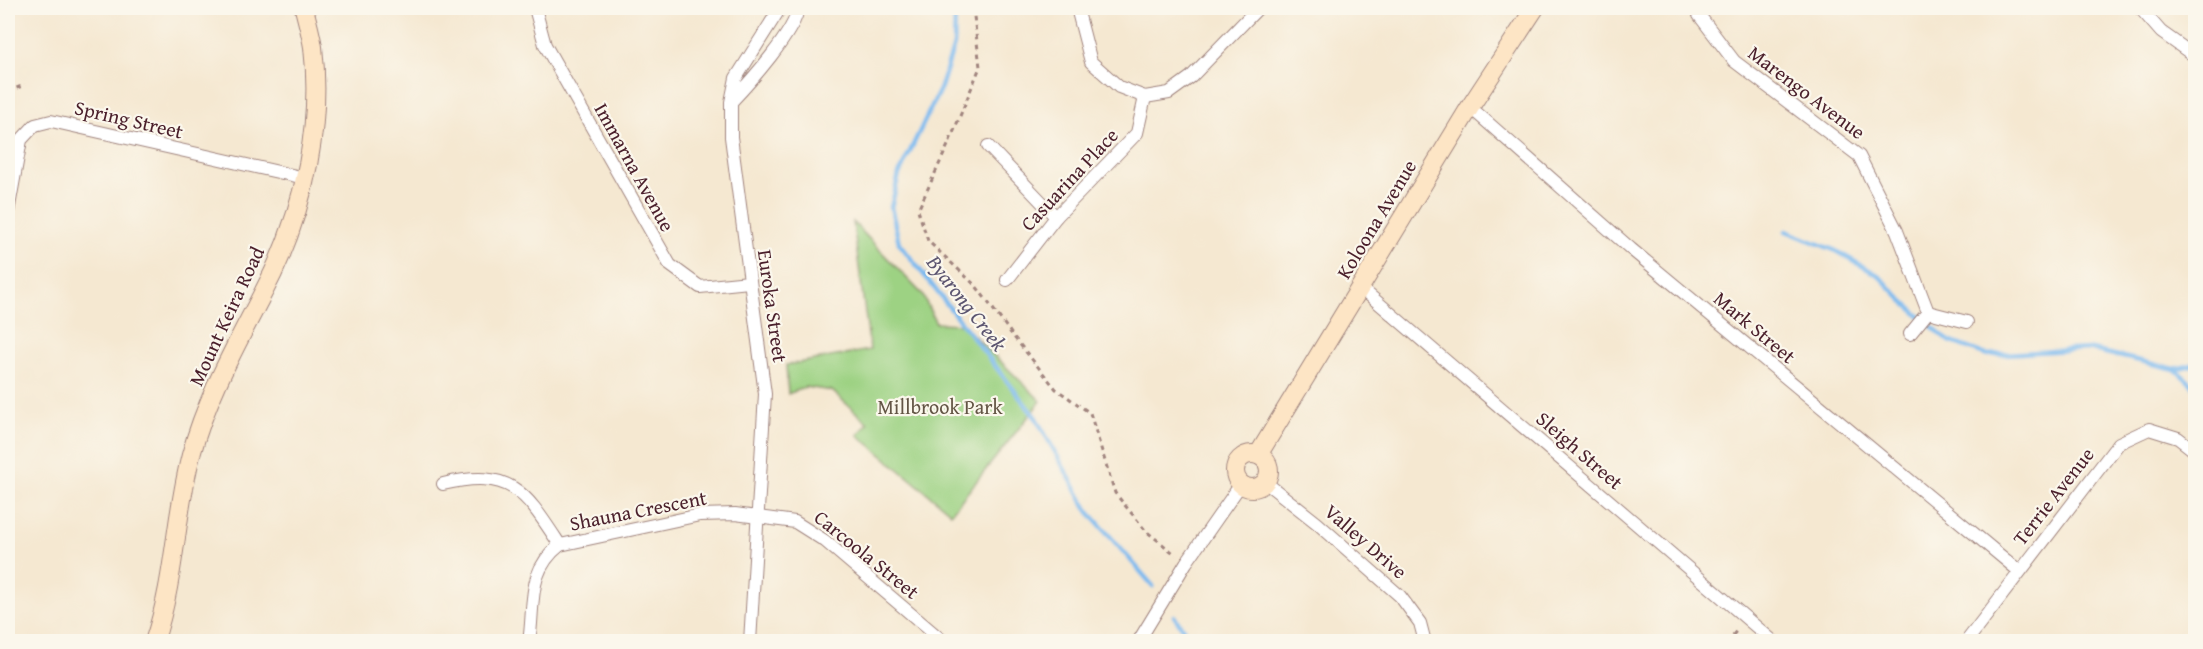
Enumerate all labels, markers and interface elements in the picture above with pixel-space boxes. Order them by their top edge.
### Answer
street label: Marengo Avenue [1742,38,1872,146]
street label: Spring Street [72,92,186,146]
street label: Immarna Avenue [588,97,682,237]
street label: Casuarina Place [1014,121,1124,237]
street label: Koloona Avenue [1329,154,1423,284]
street label: Mount Keira Road [181,241,271,390]
water label: Byarong Creek [919,247,1015,358]
street label: Euroka Street [751,248,795,364]
street label: Mark Street [1708,284,1802,370]
park label: Millbrook Park [877,392,1003,421]
street label: Sleigh Street [1530,404,1630,496]
street label: Terrie Avenue [2006,441,2100,551]
street label: Shauna Crescent [567,483,709,537]
street label: Valley Drive [1318,497,1414,585]
street label: Carcoola Street [808,503,926,605]

